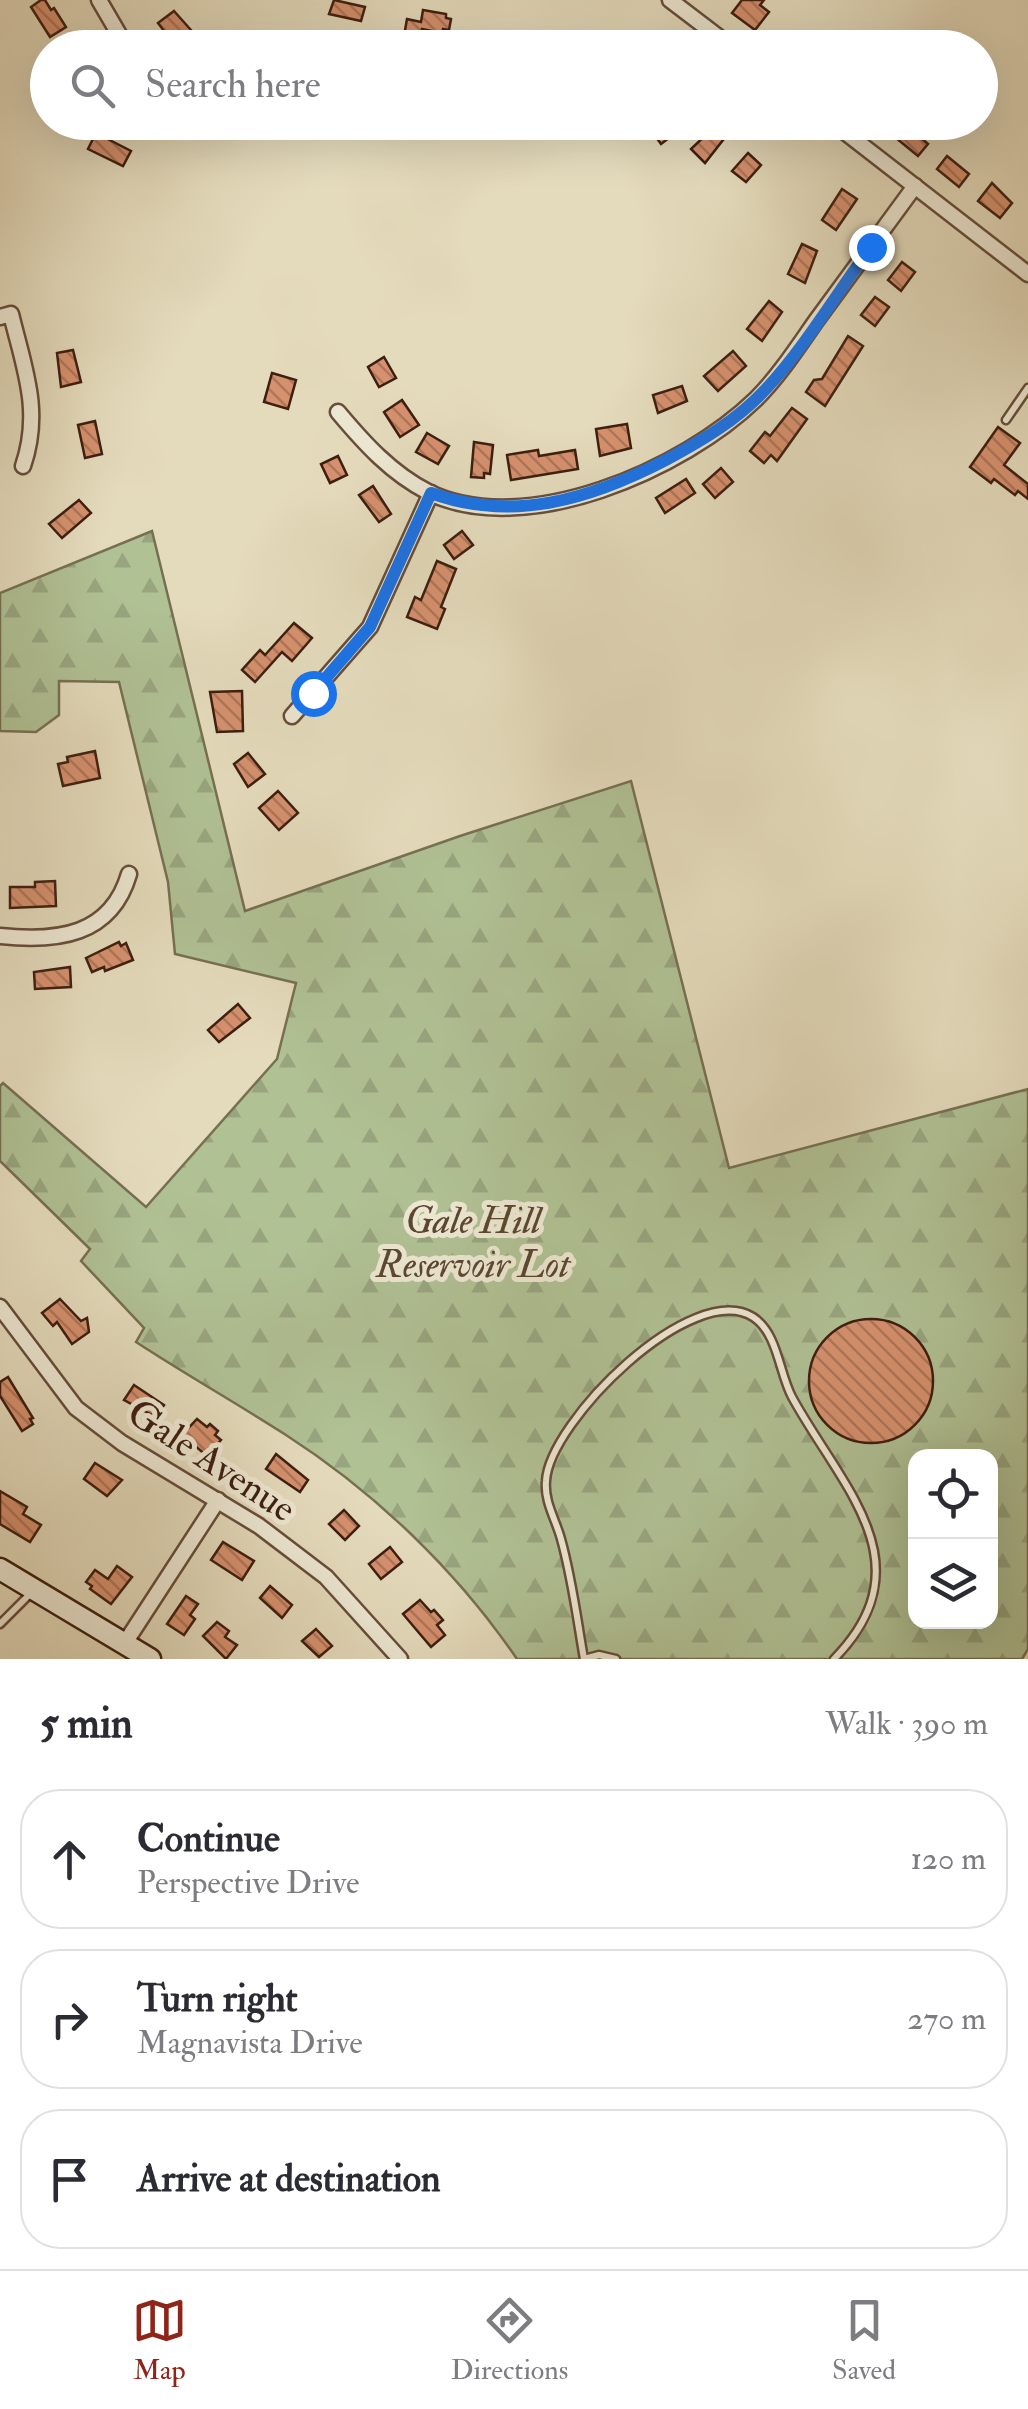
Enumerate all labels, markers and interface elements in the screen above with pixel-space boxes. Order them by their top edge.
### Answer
search box [30,30,998,140]
icon: search [65,58,120,113]
text: Search here [145,61,321,109]
route end [849,225,895,271]
route start [291,671,337,717]
park label: Gale Hill Reservoir Lot [375,1197,572,1289]
street label: Gale Avenue [118,1389,305,1533]
map controls [908,1449,998,1629]
button: locate [908,1449,998,1539]
button: layers [908,1539,998,1629]
text: 5 min [40,1698,133,1750]
text: Walk · 390 m [825,1704,988,1744]
text: Continue [137,1815,280,1863]
icon: ahead [42,1832,97,1887]
text: 120 m [910,1839,986,1879]
text: Perspective Drive [137,1863,359,1903]
text: Turn right [137,1975,298,2023]
icon: right [42,1992,97,2047]
text: 270 m [907,1999,986,2039]
text: Magnavista Drive [137,2023,363,2063]
icon: arrive [42,2152,97,2207]
text: Arrive at destination [137,2155,441,2203]
tab: Map [132,2293,187,2388]
tab: Directions [451,2293,568,2388]
tab: Saved [832,2293,896,2388]

